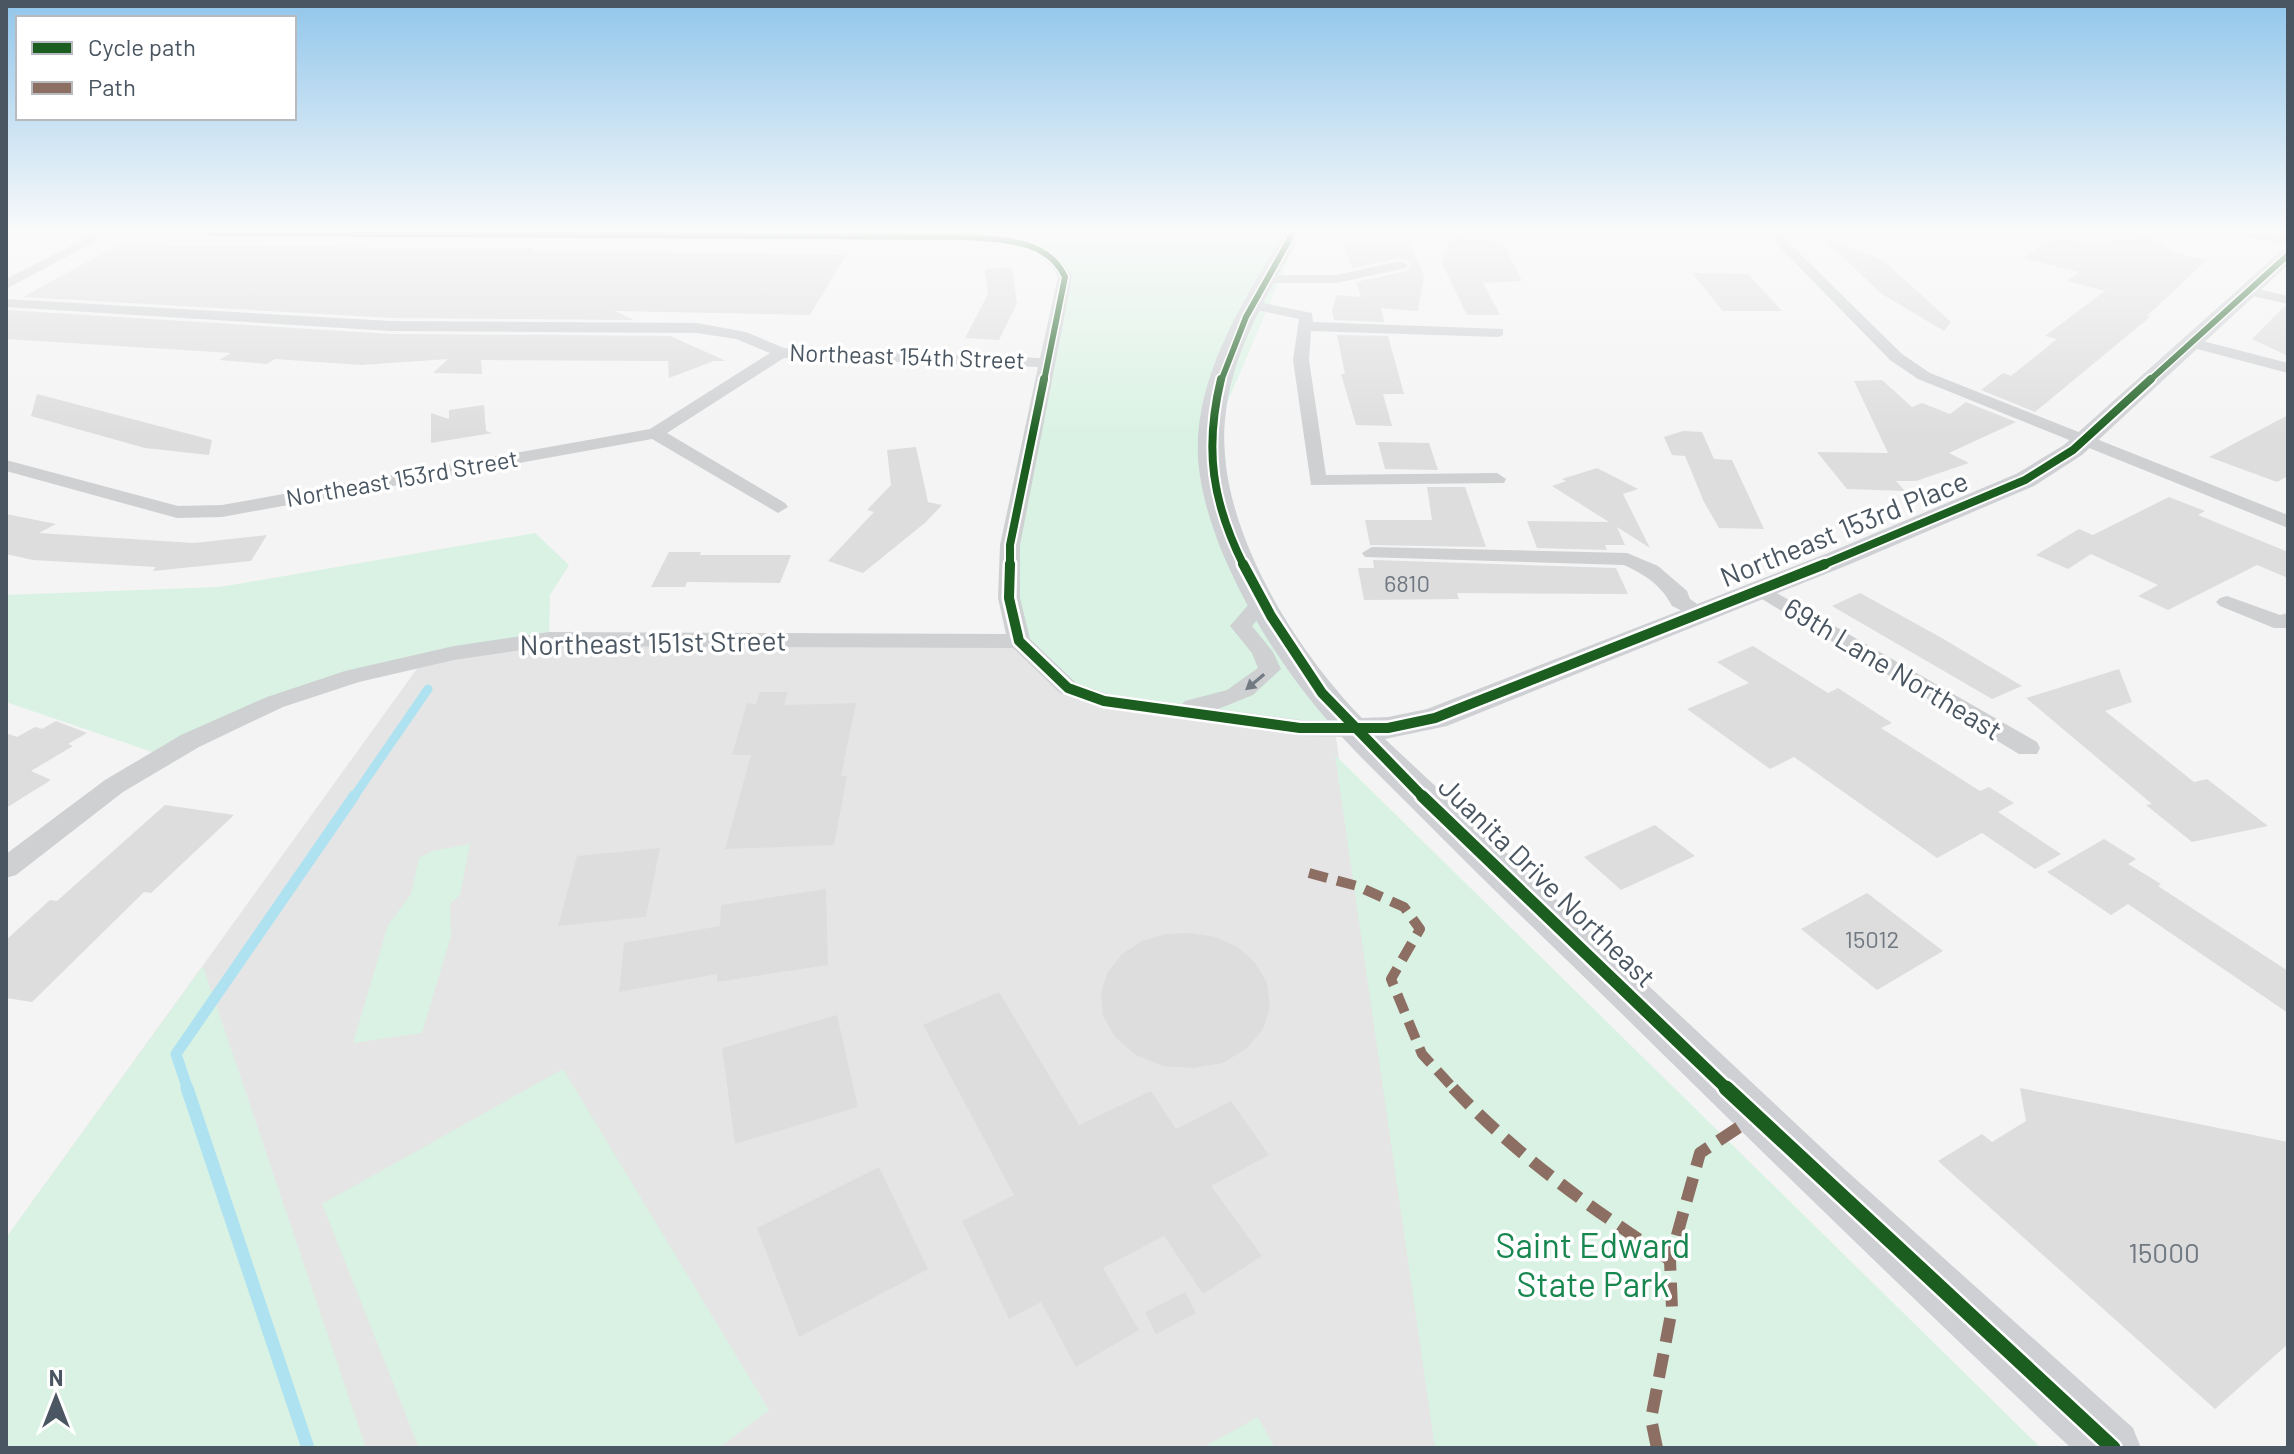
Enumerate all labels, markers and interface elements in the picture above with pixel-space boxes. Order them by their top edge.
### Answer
legend [16,16,296,120]
text: Cycle path [88,32,196,61]
text: Path [88,72,136,101]
street label: Northeast 154th Street [789,337,1025,374]
street label: Northeast 153rd Street [283,443,520,512]
street label: Northeast 153rd Place [1715,463,1973,593]
house number: 6810 [1384,568,1430,597]
street label: 69th Lane Northeast [1778,590,2009,747]
street label: Northeast 151st Street [519,623,787,661]
one-way arrow [1246,673,1266,690]
street label: Juanita Drive Northeast [1432,769,1663,994]
house number: 15012 [1845,924,1899,953]
park label: Saint Edward State Park [1496,1224,1690,1304]
house number: 15000 [2128,1235,2200,1269]
north arrow [16,1358,96,1438]
text: N [49,1364,63,1390]

